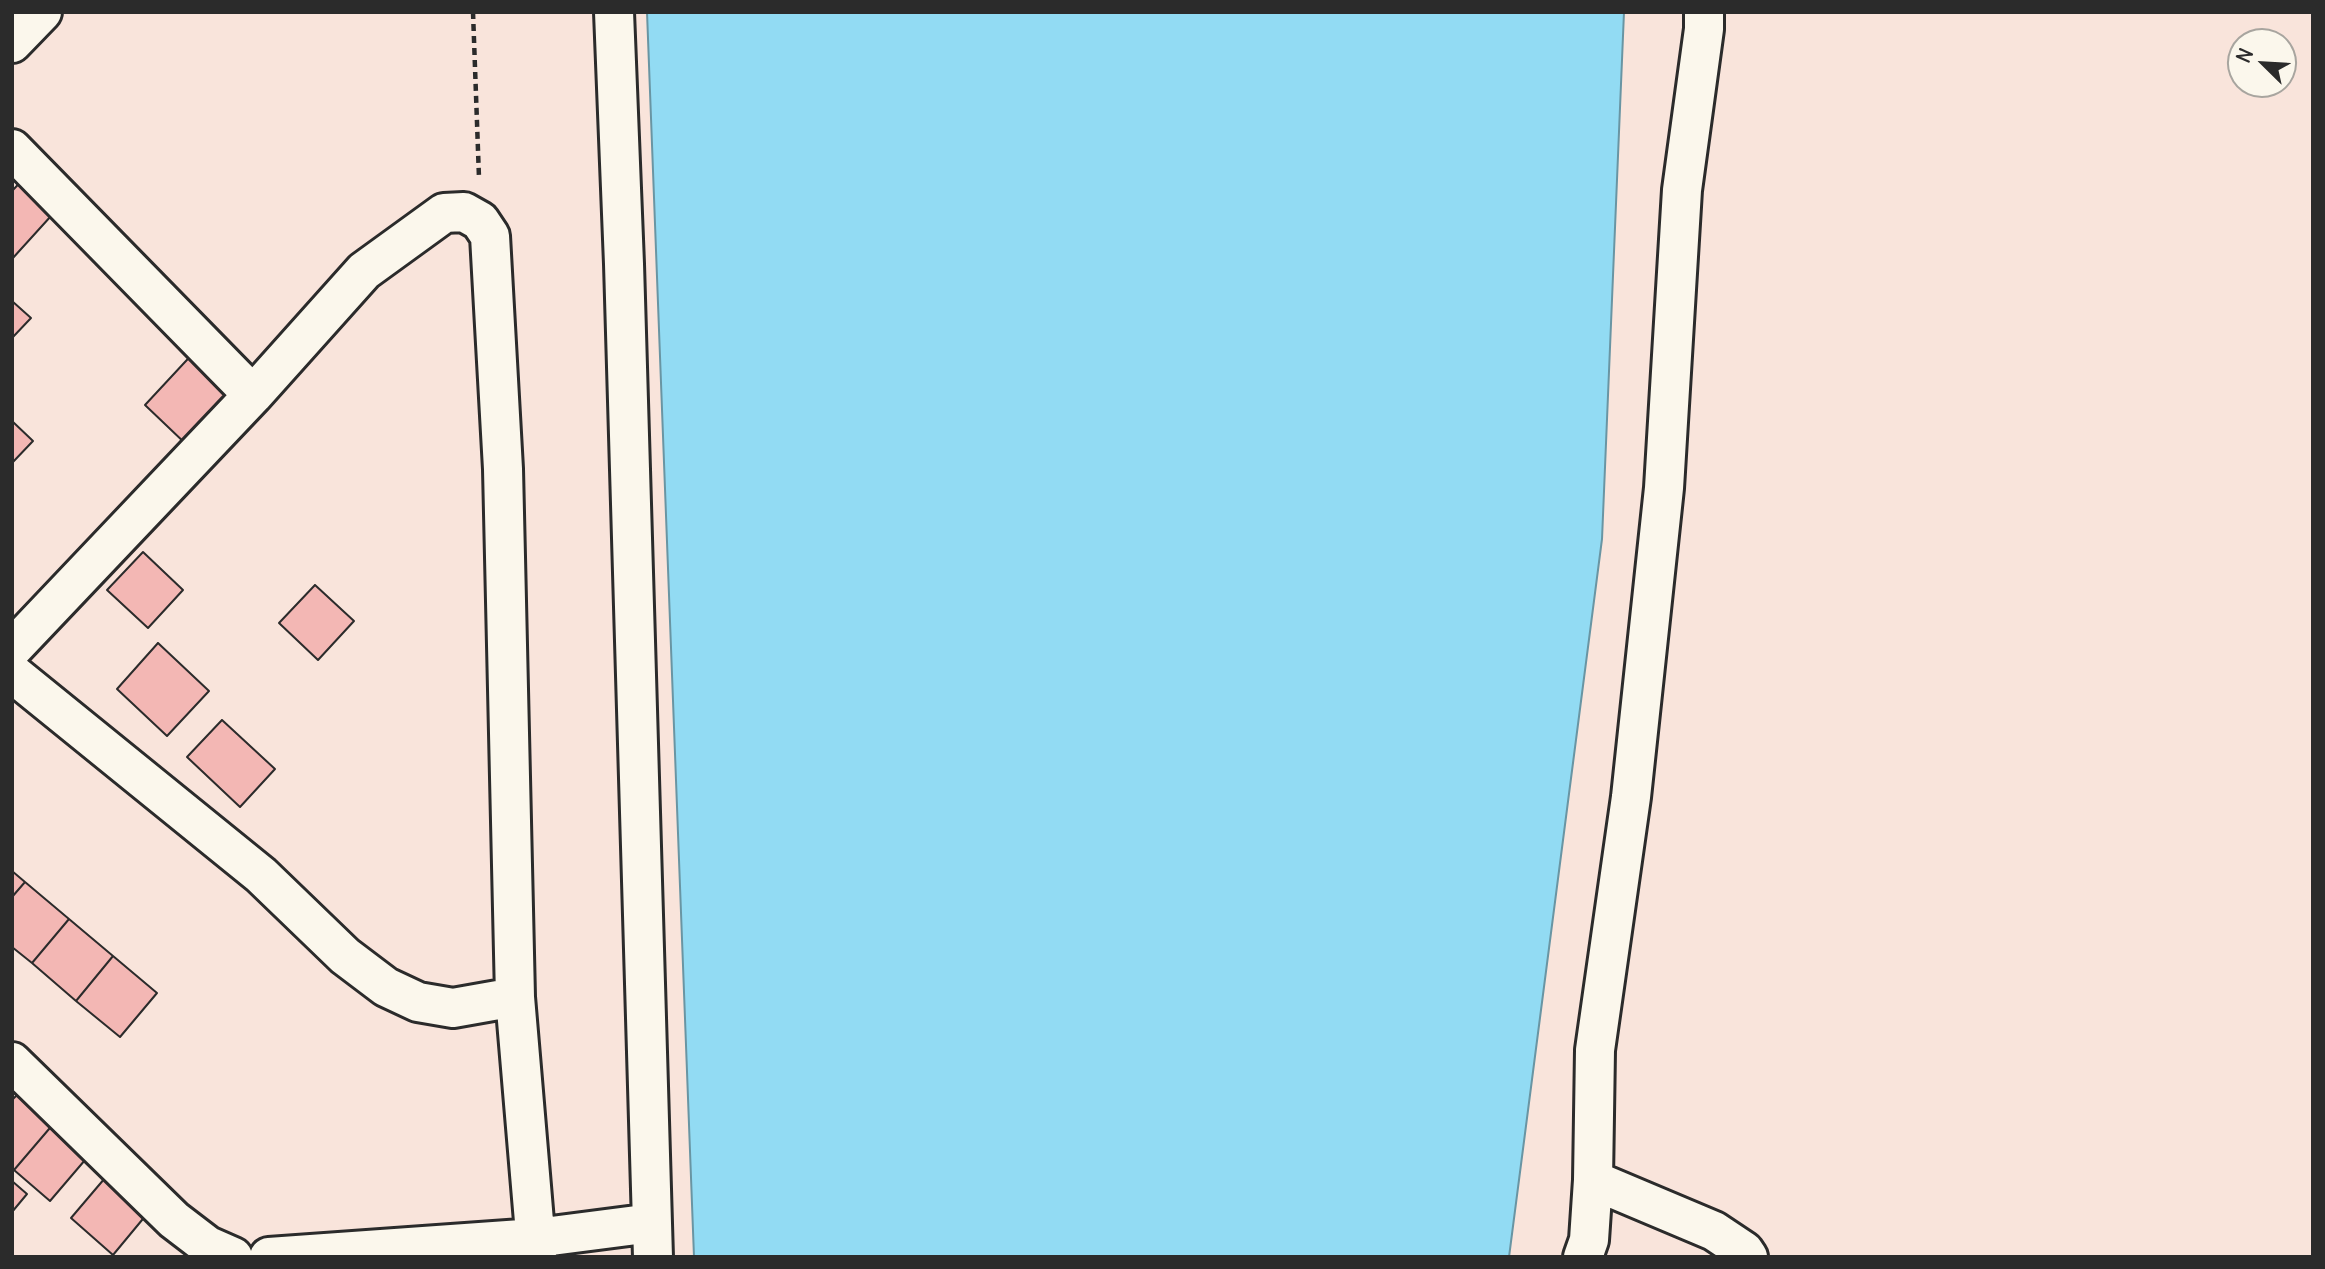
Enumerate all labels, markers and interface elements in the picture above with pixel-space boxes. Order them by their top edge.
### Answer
north arrow [2227,28,2297,98]
text: N [2231,44,2258,66]

